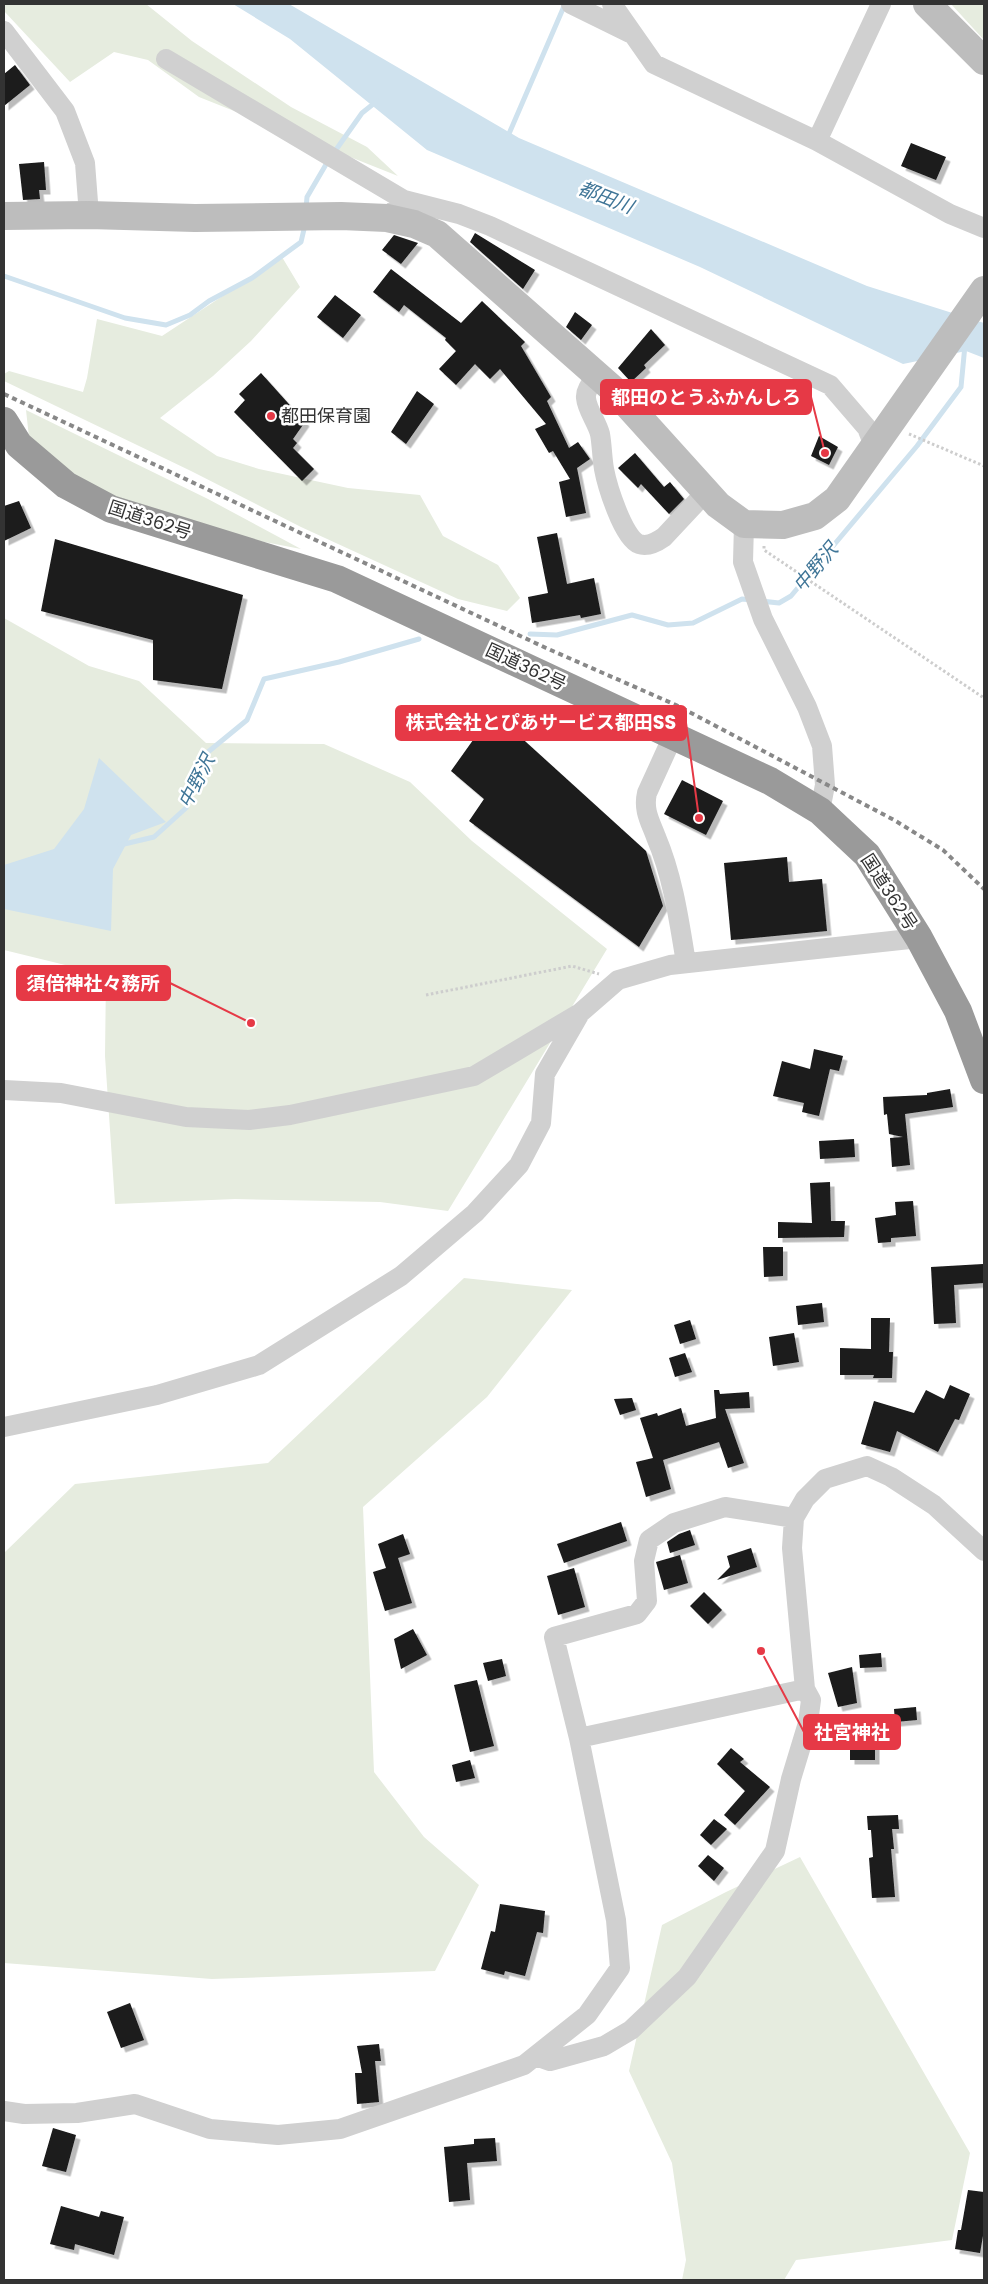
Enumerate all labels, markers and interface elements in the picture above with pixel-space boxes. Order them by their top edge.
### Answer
water label: 都田川 [574,175,639,221]
callout: 都田のとうふかんしろ [601,380,811,414]
text: 都田のとうふかんしろ [611,384,801,411]
place label: 都田保育園 [281,403,371,428]
marker: 都田保育園 [265,410,277,422]
street label: 国道362号 [105,494,195,545]
water label: 中野沢 [787,535,846,598]
street label: 国道362号 [482,637,571,696]
callout: 株式会社とぴあサービス都田SS [396,706,686,740]
text: 株式会社とぴあサービス都田SS [406,709,676,736]
water label: 中野沢 [171,747,223,813]
street label: 国道362号 [855,849,923,935]
callout: 須倍神社々務所 [17,966,170,1000]
text: 須倍神社々務所 [26,970,160,997]
callout: 社宮神社 [804,1715,900,1749]
text: 社宮神社 [814,1719,890,1746]

